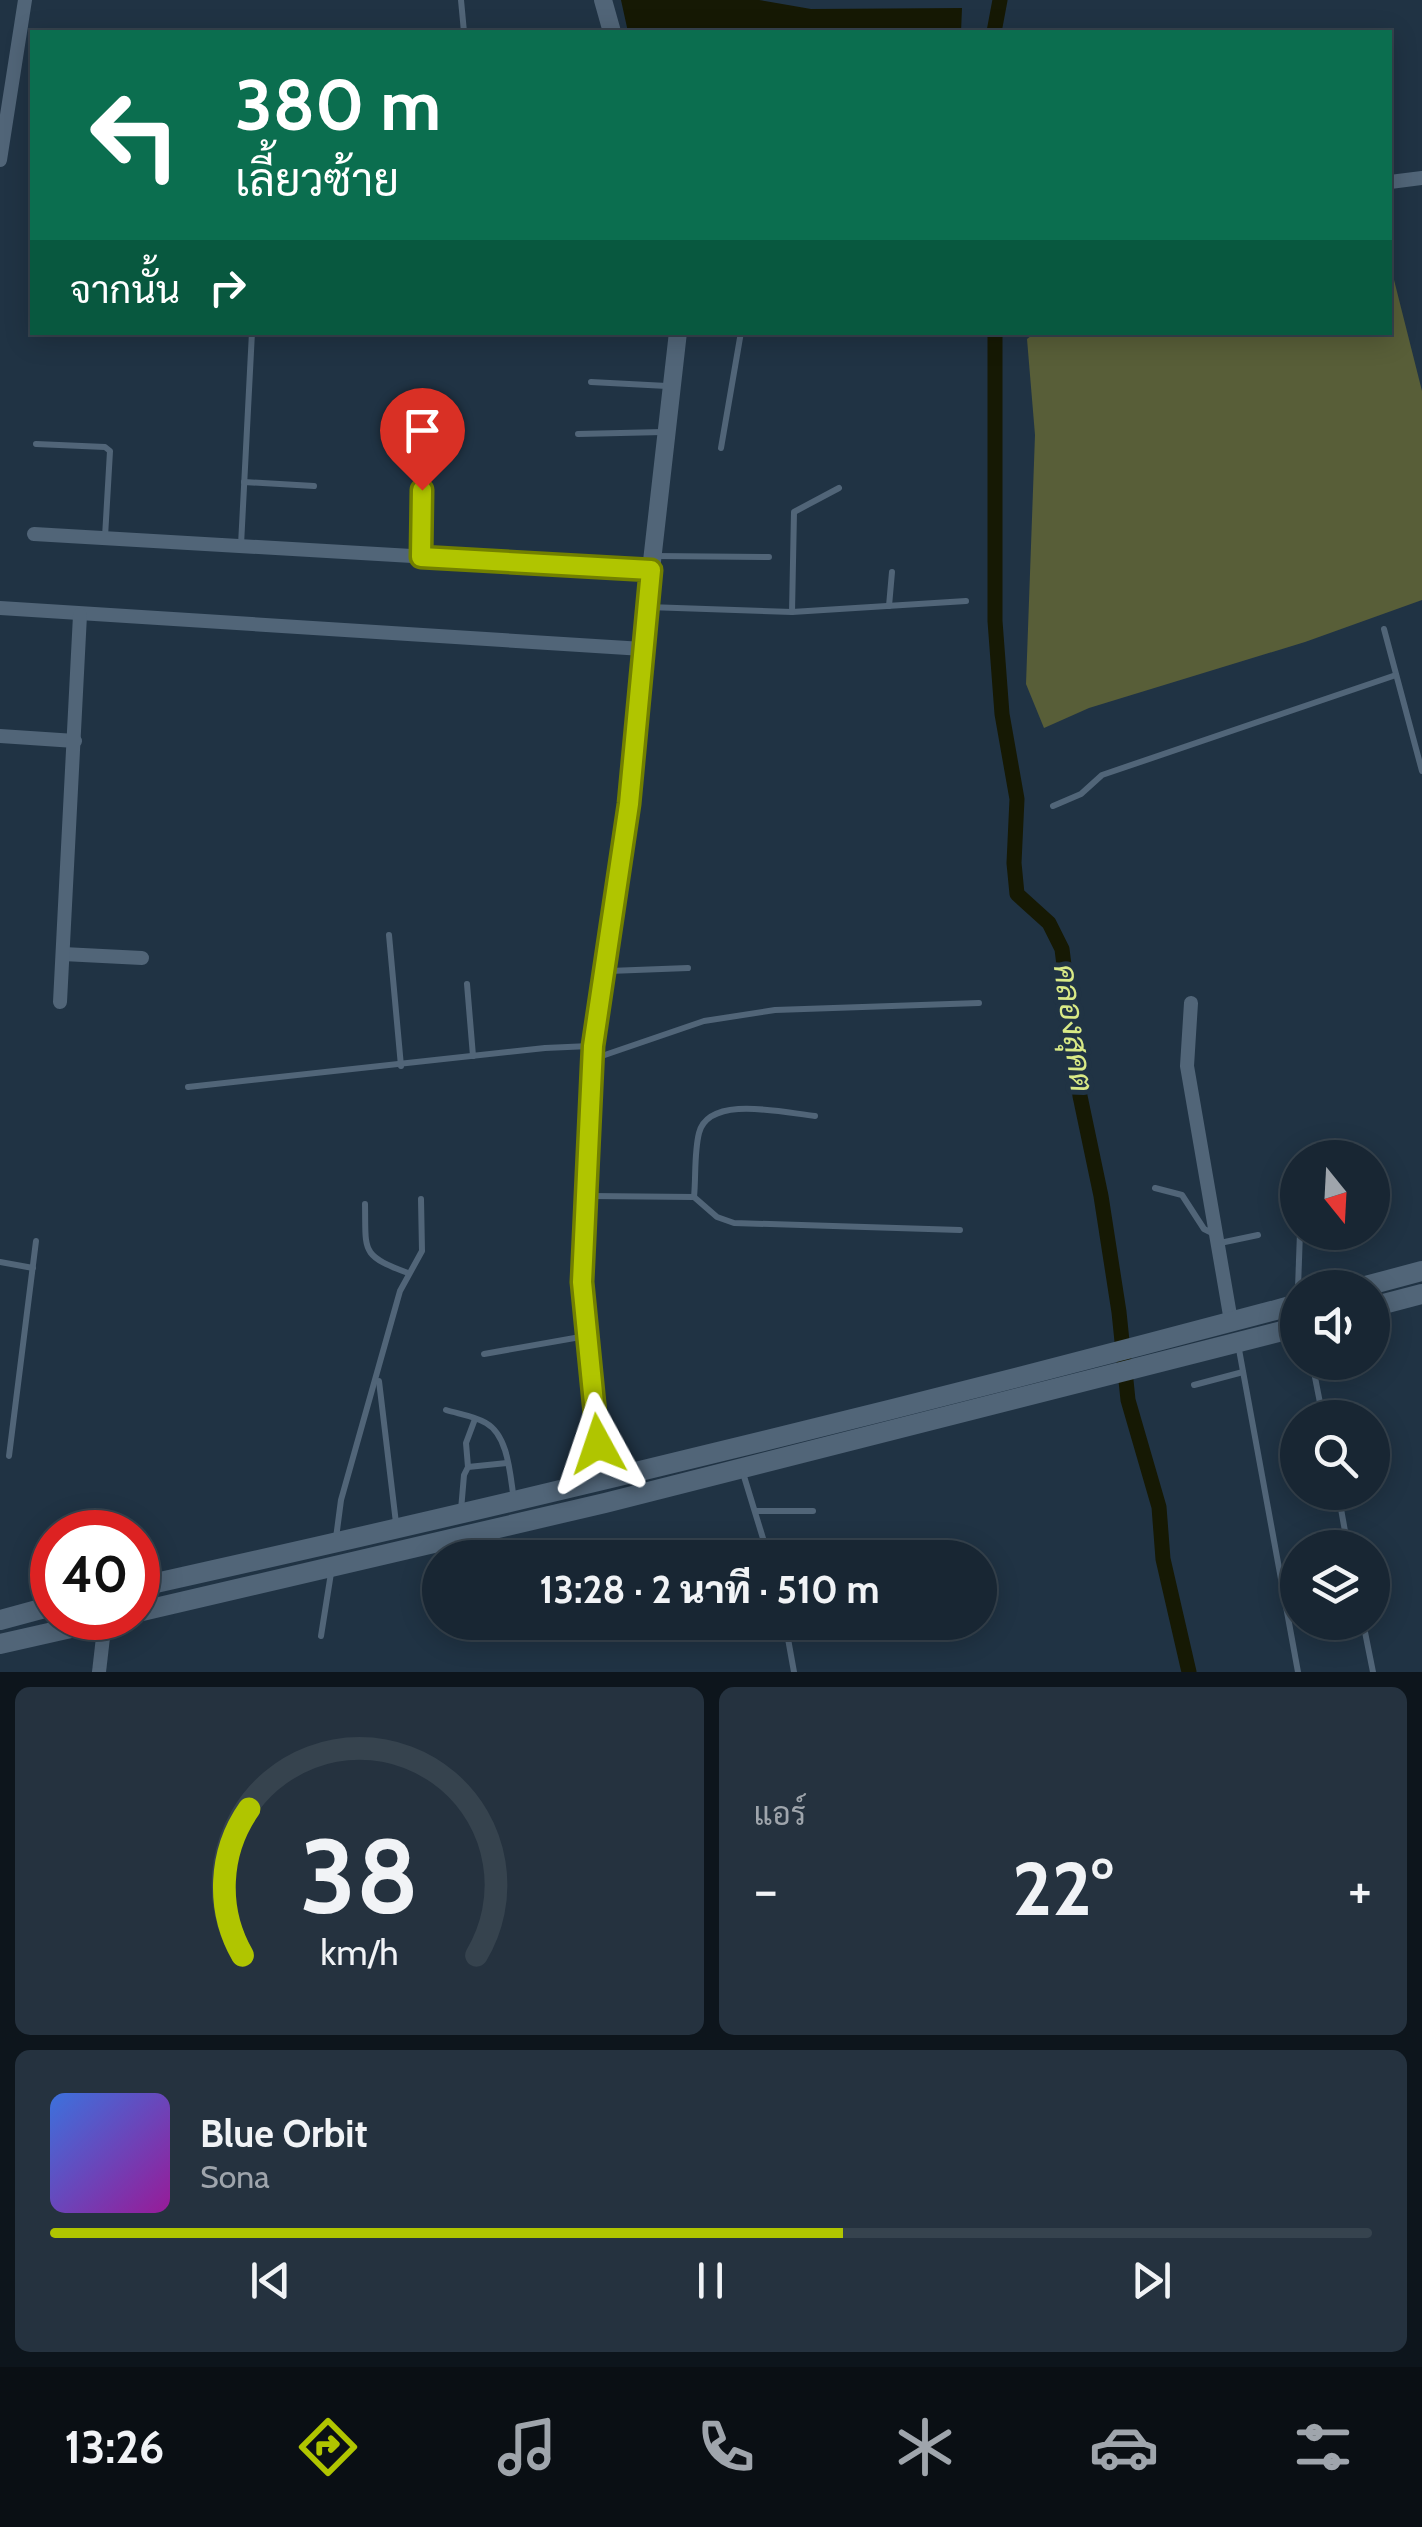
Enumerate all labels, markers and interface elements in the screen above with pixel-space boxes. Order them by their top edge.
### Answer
text: 380 m [235,62,441,148]
icon: left [70,70,200,200]
text: เลี้ยวซ้าย [235,153,399,207]
icon: right [200,260,255,315]
text: จากนั้น [70,266,180,313]
pin [380,388,465,491]
icon: arrive [395,403,450,458]
water label: คลองสุคต [1043,962,1102,1095]
north arrow [1280,1140,1390,1250]
map controls [1280,1140,1390,1640]
button: sound [1280,1270,1390,1380]
position arrow [546,1392,650,1496]
button: search [1280,1400,1390,1510]
speed limit sign: 40 [30,1510,160,1640]
button: layers [1280,1530,1390,1640]
text: 13:28 · 2 นาที · 510 m [540,1566,879,1613]
text: แอร์ [754,1794,806,1833]
text: 38 [300,1813,419,1939]
text: 22° [1012,1843,1113,1934]
text: − [754,1856,778,1923]
text: + [1348,1856,1372,1923]
text: km/h [320,1931,398,1974]
text: Blue Orbit [200,2110,368,2157]
text: Sona [200,2157,270,2196]
icon: previous [243,2253,298,2308]
icon: pause [683,2253,738,2308]
icon: next [1124,2253,1179,2308]
icon: directions [293,2412,363,2482]
icon: music [492,2412,562,2482]
icon: phone [691,2412,761,2482]
icon: climate [890,2412,960,2482]
icon: car [1089,2412,1159,2482]
icon: filters [1288,2412,1358,2482]
text: 13:26 [64,2420,164,2474]

